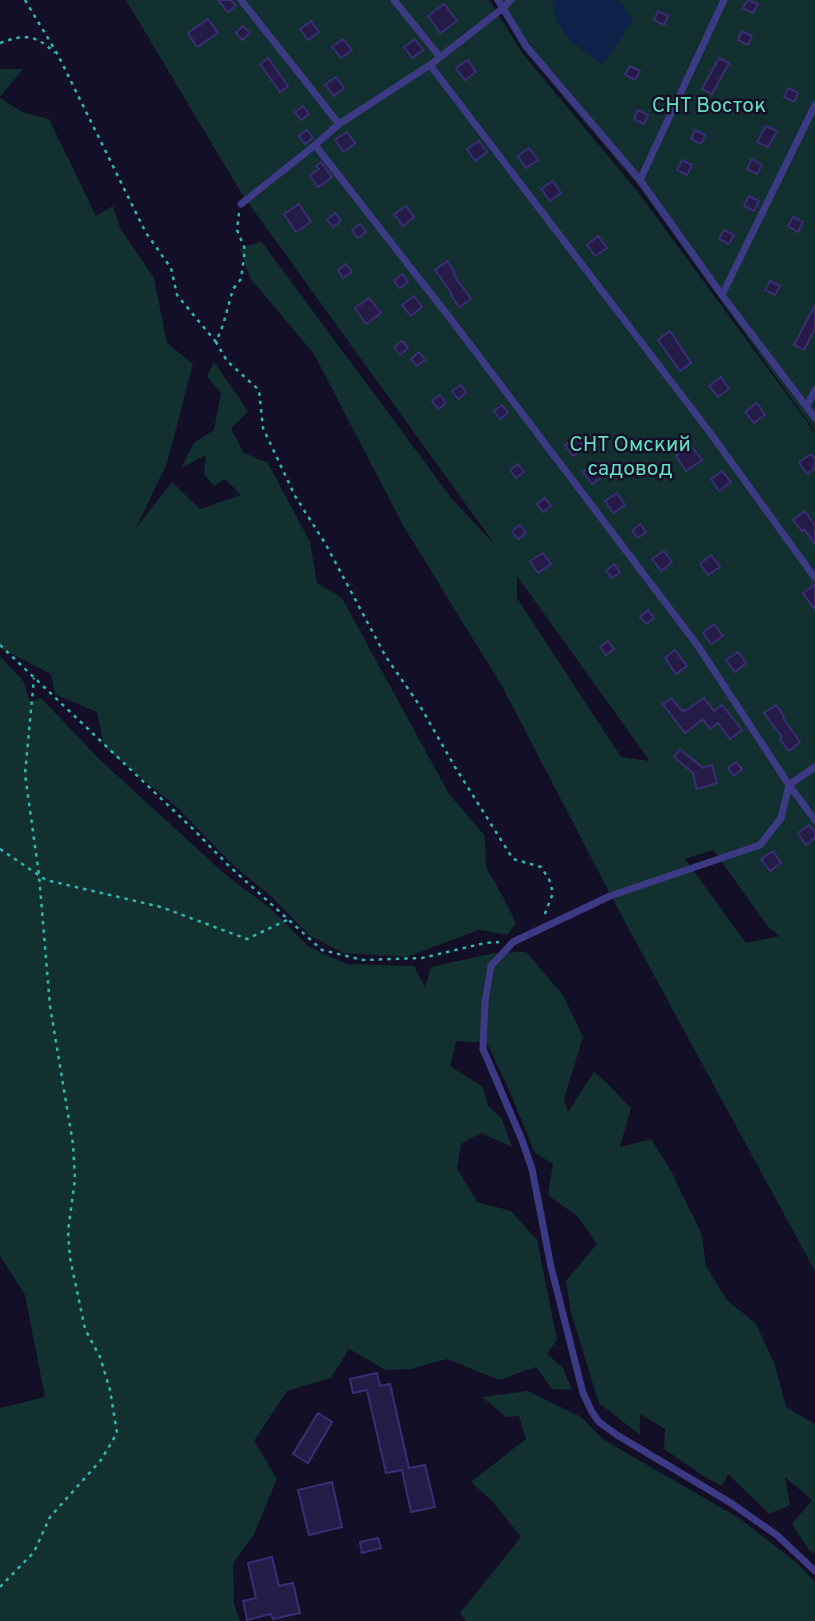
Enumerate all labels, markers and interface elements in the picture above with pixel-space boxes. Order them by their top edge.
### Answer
park label: СНТ Восток [652,93,766,120]
park label: СНТ Омский садовод [569,432,691,483]

